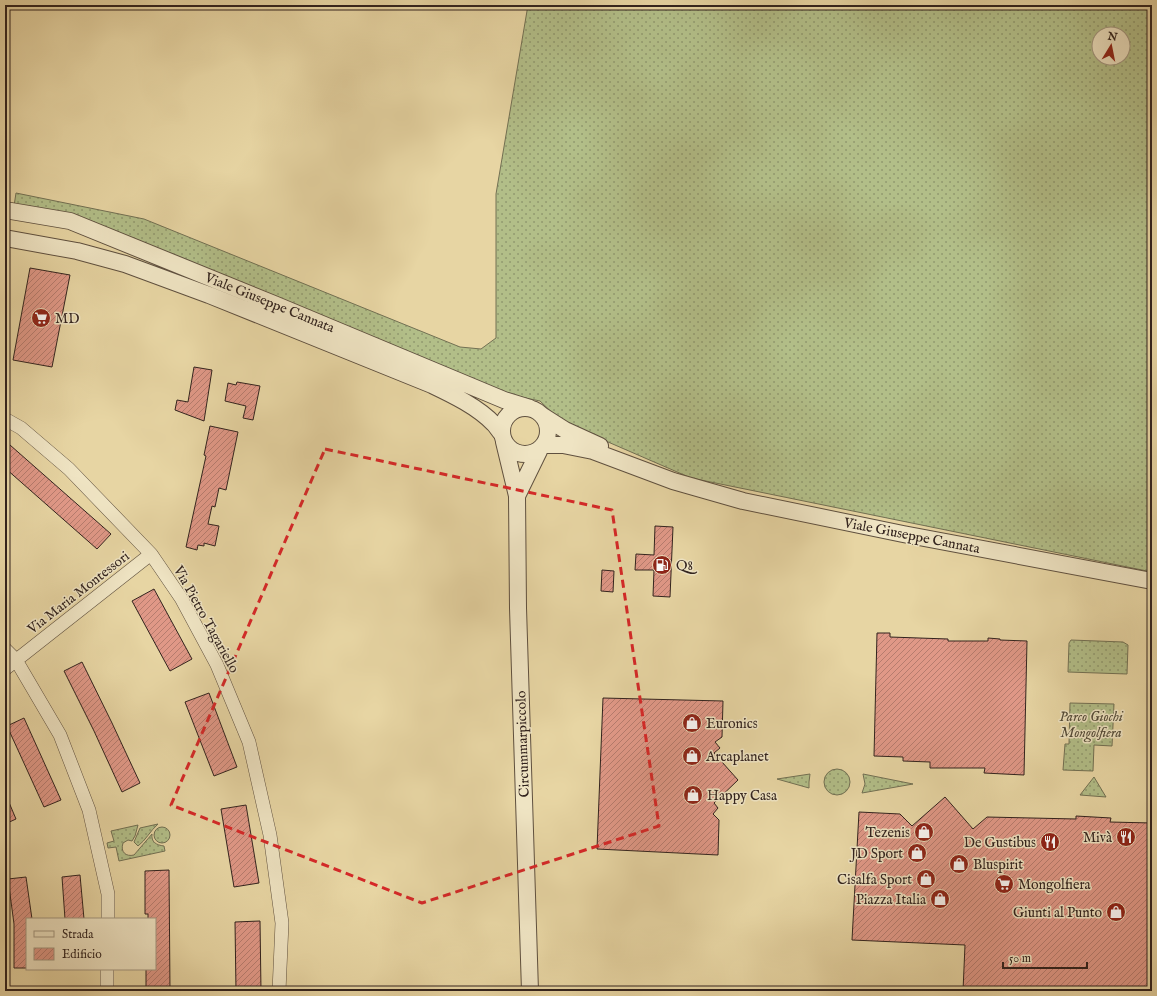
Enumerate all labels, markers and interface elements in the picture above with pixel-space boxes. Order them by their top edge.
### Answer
north arrow [1091,26,1131,66]
text: N [1106,29,1119,45]
street label: Viale Giuseppe Cannata [201,268,338,337]
supermarket icon: MD [30,307,52,329]
place label: MD [55,310,79,328]
street label: Viale Giuseppe Cannata [841,514,982,558]
street label: Via Maria Montessori [23,547,133,639]
fuel station icon: Q8 [651,554,673,576]
place label: Q8 [676,557,698,575]
street label: Via Pietro Tagariello [169,562,243,677]
street label: Circummarpiccolo [512,690,534,798]
park label: Parco Giochi Mongolfiera [1059,708,1124,743]
shop icon: Euronics [681,712,703,734]
place label: Euronics [706,715,758,733]
shop icon: Arcaplanet [681,745,703,767]
place label: Arcaplanet [705,748,769,766]
shop icon: Happy Casa [682,784,704,806]
place label: Happy Casa [707,787,778,805]
shop icon: Tezenis [913,821,935,843]
place label: Tezenis [866,824,910,842]
restaurant icon: Mivà [1115,826,1137,848]
place label: Mivà [1083,829,1113,847]
restaurant icon: De Gustibus [1039,831,1061,853]
place label: De Gustibus [964,834,1036,852]
shop icon: JD Sport [906,842,928,864]
place label: JD Sport [849,845,903,863]
shop icon: Bluspirit [948,853,970,875]
place label: Bluspirit [973,856,1023,874]
shop icon: Cisalfa Sport [915,868,937,890]
place label: Cisalfa Sport [837,871,912,889]
supermarket icon: Mongolfiera [993,873,1015,895]
place label: Mongolfiera [1018,876,1092,894]
shop icon: Piazza Italia [929,888,951,910]
place label: Piazza Italia [856,891,927,909]
shop icon: Giunti al Punto [1105,901,1127,923]
place label: Giunti al Punto [1013,904,1102,922]
legend [26,918,156,970]
text: Strada [62,927,94,942]
scale bar [1003,944,1087,970]
text: Edificio [62,947,102,962]
text: 50 m [1009,951,1031,966]

